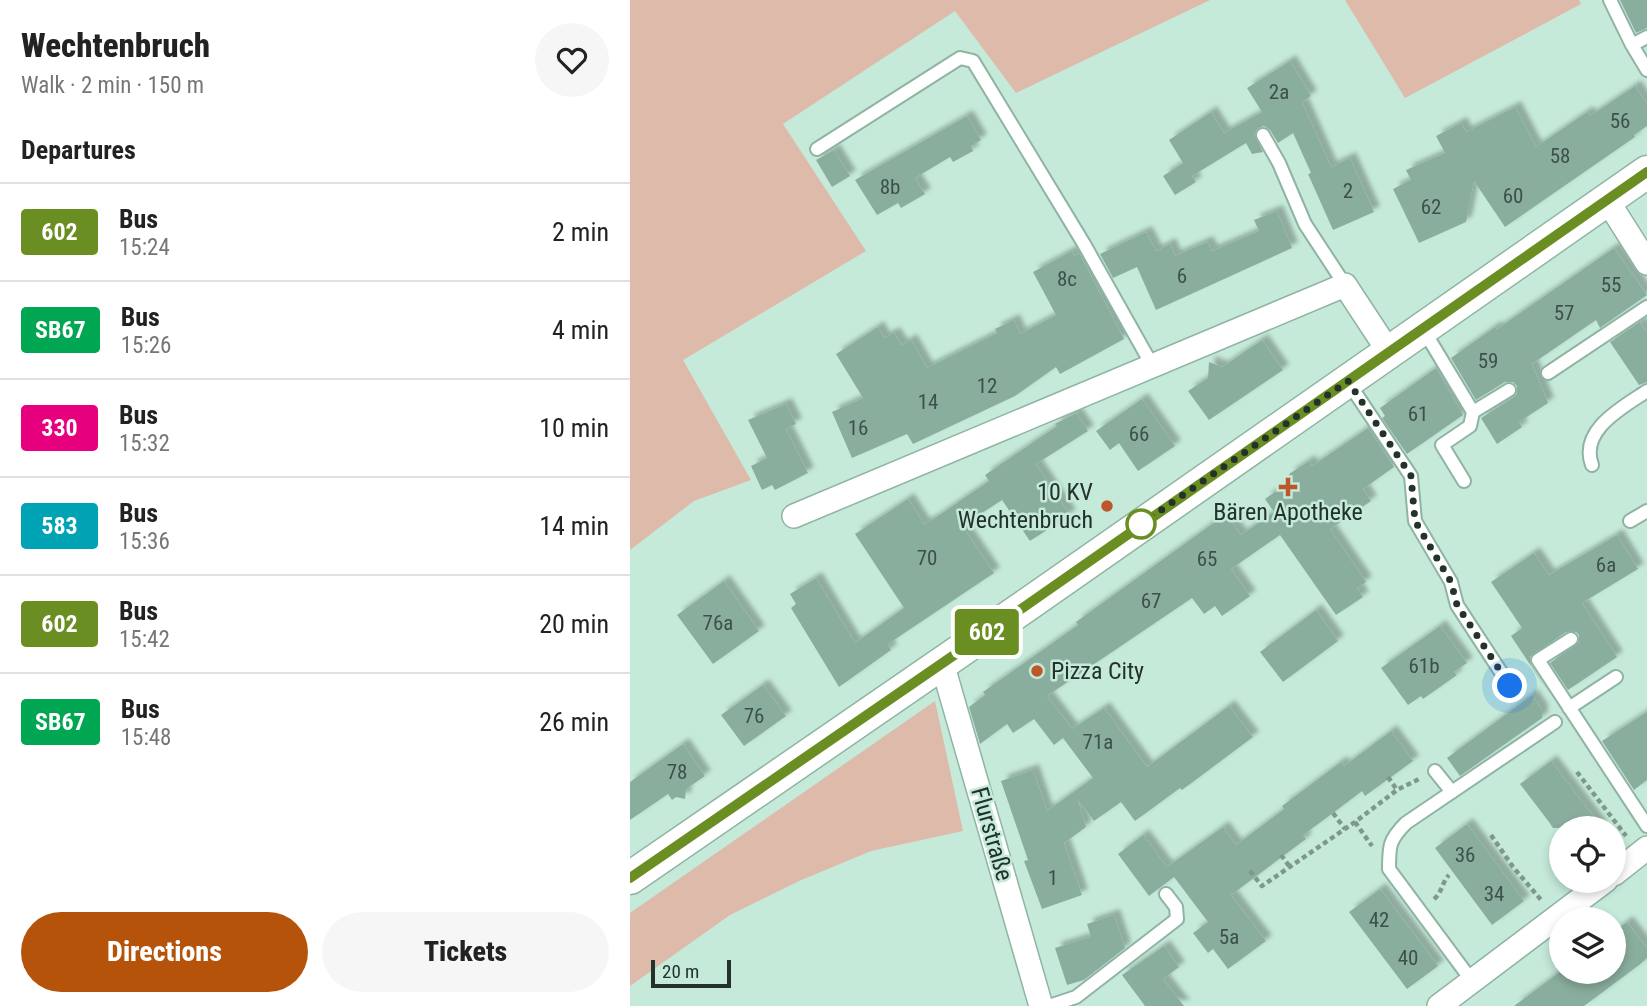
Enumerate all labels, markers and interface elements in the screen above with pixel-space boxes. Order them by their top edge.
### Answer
button: heart [535,23,609,97]
text: Wechtenbruch [21,26,210,65]
text: Walk · 2 min · 150 m [21,72,204,99]
house number: 2a [1269,80,1289,104]
house number: 56 [1610,109,1630,133]
text: Departures [21,135,136,165]
house number: 58 [1550,144,1570,168]
house number: 8b [880,175,900,199]
house number: 2 [1343,179,1353,203]
house number: 60 [1503,184,1523,208]
house number: 62 [1421,195,1441,219]
text: Bus [119,204,158,234]
text: 2 min [552,217,609,247]
text: 602 [41,218,78,246]
text: 15:24 [119,234,170,261]
house number: 6 [1177,264,1187,288]
house number: 8c [1057,267,1077,291]
house number: 55 [1601,273,1621,297]
house number: 57 [1554,301,1574,325]
text: Bus [121,302,160,332]
text: 4 min [552,315,609,345]
text: SB67 [35,316,86,344]
text: 15:26 [121,332,171,359]
house number: 59 [1478,349,1498,373]
house number: 12 [977,374,997,398]
house number: 14 [918,390,938,414]
text: Bus [119,400,158,430]
house number: 61 [1408,402,1428,426]
text: 10 min [539,413,609,443]
text: 330 [41,414,78,442]
house number: 16 [848,416,868,440]
house number: 66 [1129,422,1149,446]
text: 15:32 [119,430,170,457]
place label: 10 KV Wechtenbruch [958,478,1093,534]
marker: Bären Apotheke [1280,479,1296,495]
text: Bus [119,498,158,528]
marker: 10 KV Wechtenbruch [1099,498,1115,514]
place label: Bären Apotheke [1213,498,1363,526]
unlabelled marker [1126,509,1156,539]
text: 14 min [539,511,609,541]
text: 583 [41,512,78,540]
text: 15:36 [119,528,170,555]
house number: 70 [917,546,937,570]
house number: 65 [1197,547,1217,571]
house number: 6a [1596,553,1616,577]
house number: 67 [1141,589,1161,613]
text: Bus [119,596,158,626]
text: 20 min [539,609,609,639]
line badge: 602 [947,609,1027,655]
text: 602 [41,610,78,638]
house number: 76a [703,611,733,635]
text: 602 [969,618,1005,646]
text: 15:42 [119,626,170,653]
house number: 61b [1408,654,1440,678]
place label: Pizza City [1051,657,1144,685]
marker: Pizza City [1029,663,1045,679]
your location [1492,668,1527,703]
text: Bus [121,694,160,724]
house number: 76 [744,704,764,728]
text: 26 min [539,707,609,737]
text: SB67 [35,708,86,736]
text: 15:48 [121,724,171,751]
house number: 71a [1083,730,1113,754]
house number: 78 [667,760,687,784]
street label: Flurstraße [965,784,1019,884]
map controls [1549,816,1626,984]
button: locate [1549,816,1626,893]
house number: 36 [1455,843,1475,867]
house number: 1 [1048,866,1058,890]
house number: 34 [1484,882,1504,906]
button: layers [1549,907,1626,984]
house number: 42 [1369,908,1389,932]
button: Directions [21,912,308,992]
button: Tickets [322,912,609,992]
house number: 5a [1219,925,1239,949]
house number: 40 [1398,946,1418,970]
scale bar [651,957,732,989]
text: 20 m [662,960,699,983]

